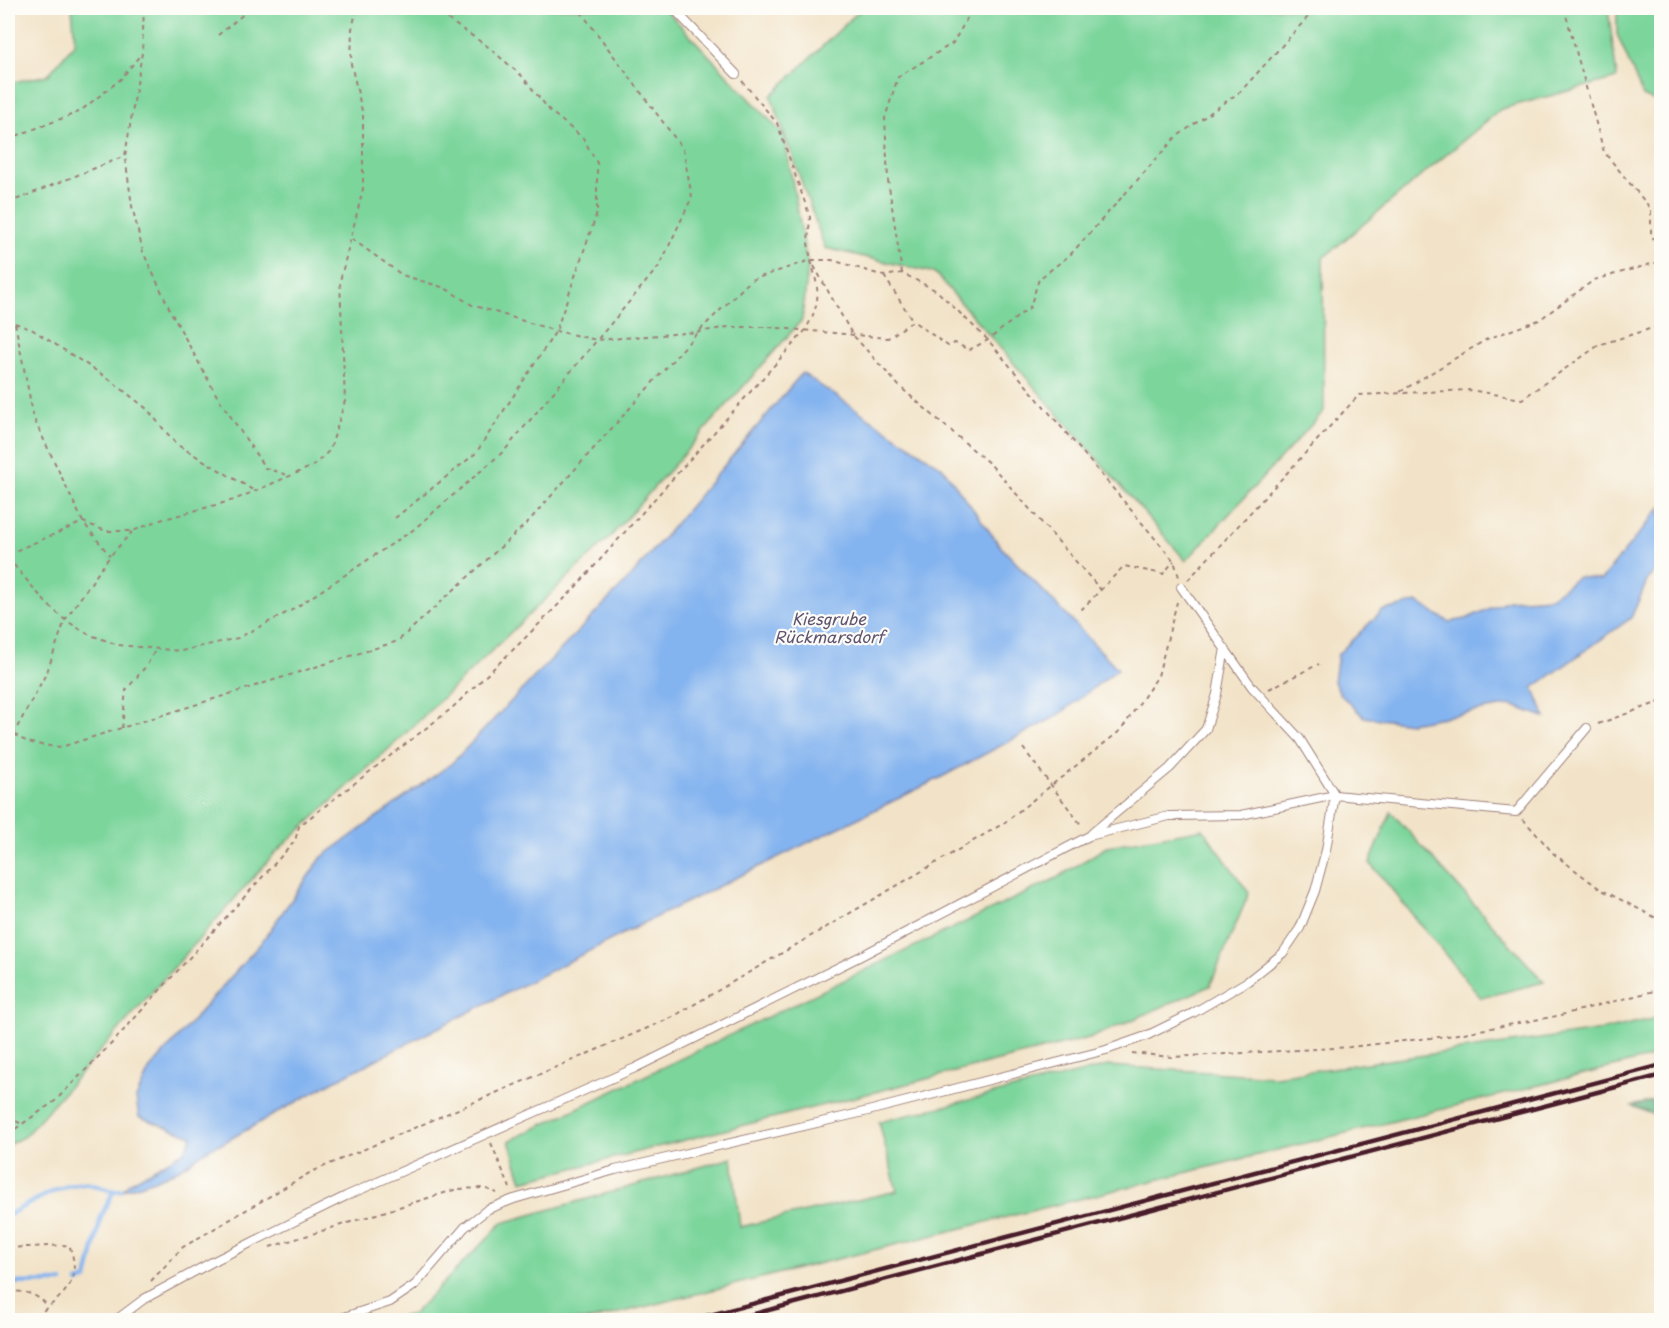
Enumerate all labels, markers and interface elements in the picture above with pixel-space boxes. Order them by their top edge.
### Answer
water label: Kiesgrube Rückmarsdorf [774,606,889,648]

